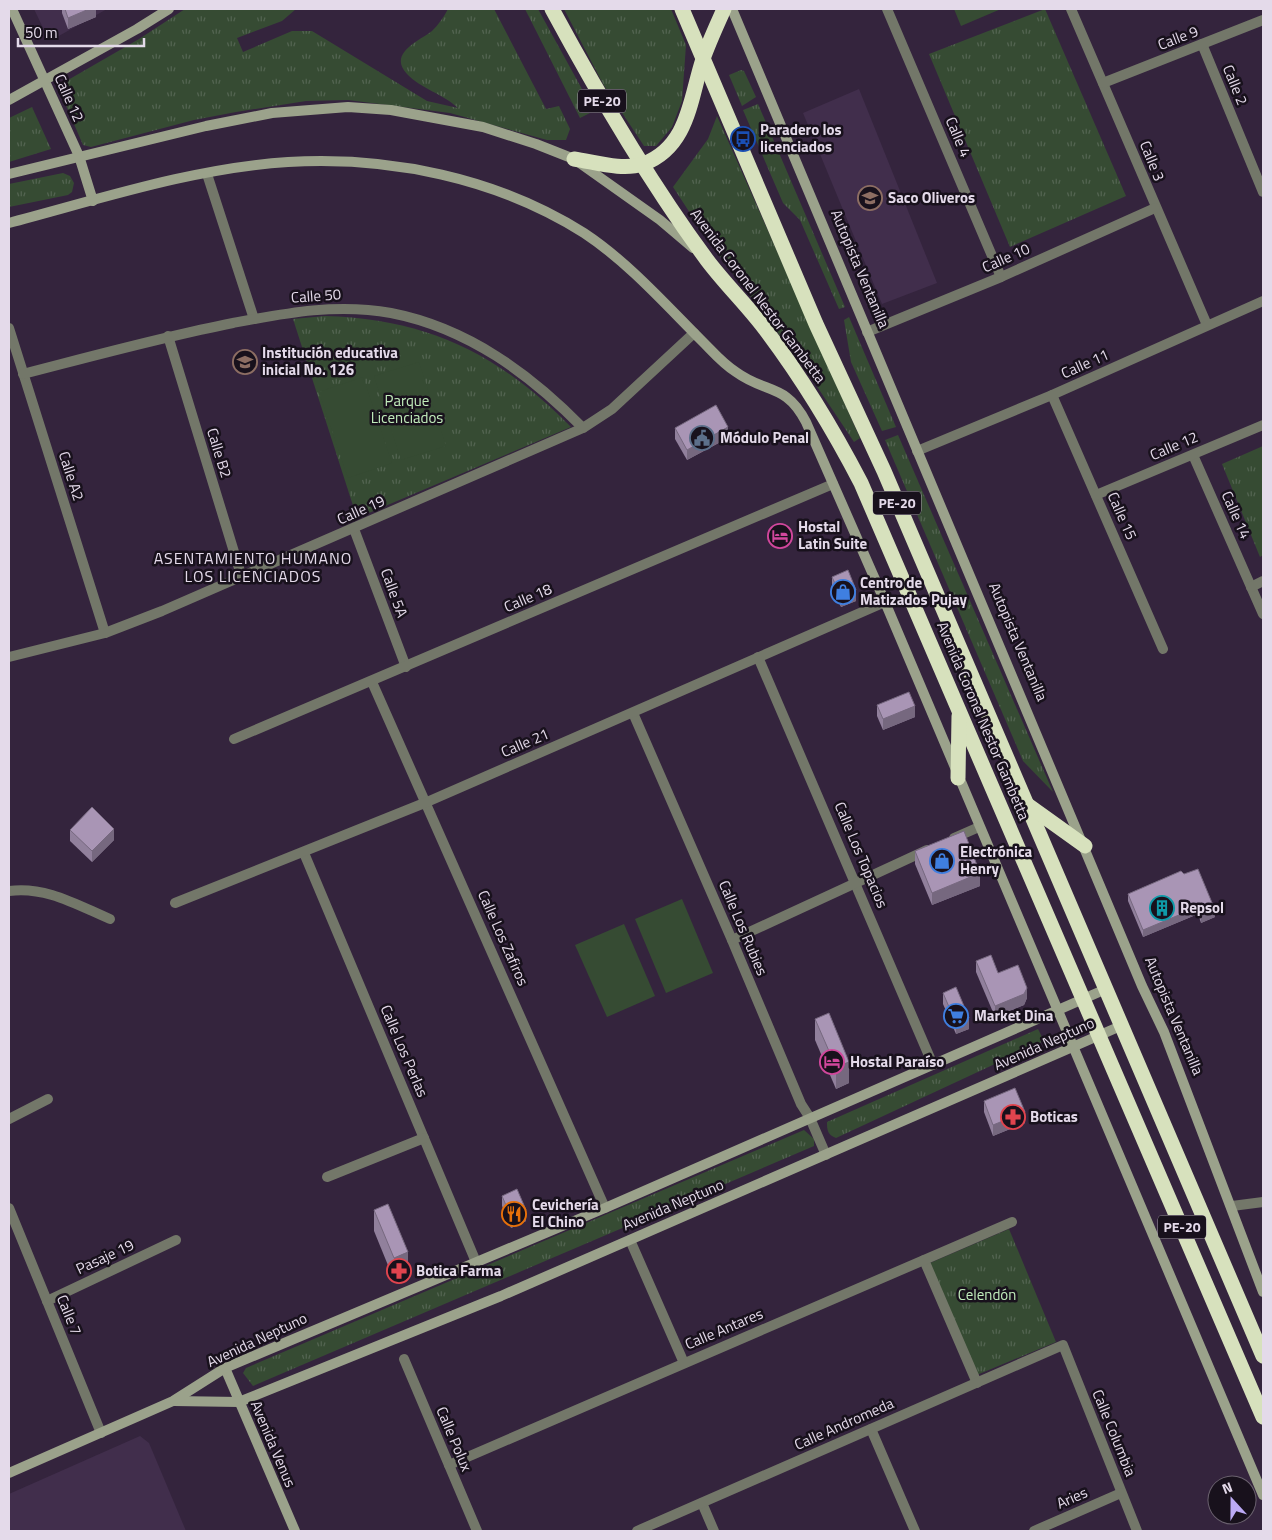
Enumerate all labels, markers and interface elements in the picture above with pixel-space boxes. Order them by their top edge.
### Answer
scale bar [18,15,144,47]
street label: Calle 9 [1154,19,1201,56]
text: 50 m [25,21,58,44]
street label: Calle 2 [1217,61,1254,109]
street label: Calle 12 [49,70,90,125]
road number: PE-20 [578,90,626,112]
street label: Calle 4 [940,113,977,161]
place label: Paradero los licenciados [760,118,842,158]
bus stop icon: Paradero los licenciados [730,126,756,152]
street label: Calle 3 [1134,137,1171,185]
school or university icon: Saco Oliveros [857,185,883,211]
place label: Saco Oliveros [888,186,975,209]
street label: Avenida Coronel Nestor Gambetta [685,203,832,388]
street label: Autopista Ventanilla [825,206,896,332]
street label: Calle 10 [978,237,1033,278]
street label: Calle 50 [290,282,342,309]
place label: Institución educativa inicial No. 126 [262,341,398,381]
street label: Calle 11 [1057,343,1112,384]
school or university icon: Institución educativa inicial No. 126 [232,349,258,375]
park label: Parque Licenciados [371,389,443,429]
street label: Calle B2 [201,425,238,481]
public building icon: Módulo Penal [689,425,715,451]
street label: Calle 12 [1146,425,1201,466]
place label: Módulo Penal [720,426,809,449]
street label: Calle A2 [53,448,90,504]
street label: Calle 14 [1216,487,1257,542]
street label: Calle 15 [1102,488,1143,543]
street label: Calle 19 [333,489,388,530]
road number: PE-20 [873,492,921,514]
place label: Hostal Latin Suite [798,515,867,555]
hotel icon: Hostal Latin Suite [767,523,793,549]
district label: ASENTAMIENTO HUMANO LOS LICENCIADOS [154,546,352,588]
street label: Calle 5A [375,565,414,621]
place label: Centro de Matizados Pujay [860,571,968,611]
street label: Calle 18 [500,577,555,618]
shop icon: Centro de Matizados Pujay [830,579,856,605]
street label: Autopista Ventanilla [983,579,1054,705]
street label: Avenida Coronel Nestor Gambetta [931,618,1036,824]
street label: Calle 21 [497,722,552,763]
street label: Calle Los Topacios [829,798,894,911]
place label: Electrónica Henry [960,840,1033,880]
shop icon: Electrónica Henry [929,848,955,874]
street label: Calle Los Rubies [713,877,774,979]
street label: Calle Los Zafiros [472,886,535,989]
building icon: Repsol [1149,895,1175,921]
place label: Repsol [1180,896,1224,919]
street label: Autopista Ventanilla [1139,953,1210,1079]
street label: Calle Los Perlas [375,1001,434,1101]
supermarket icon: Market Dina [943,1003,969,1029]
place label: Market Dina [974,1004,1054,1027]
street label: Avenida Neptuno [990,1011,1098,1076]
hotel icon: Hostal Paraíso [819,1049,845,1075]
place label: Hostal Paraíso [850,1050,944,1073]
pharmacy icon: Boticas [1000,1104,1026,1130]
place label: Boticas [1030,1105,1078,1128]
street label: Avenida Neptuno [619,1173,727,1236]
place label: Cevichería El Chino [532,1193,599,1233]
restaurant icon: Cevichería El Chino [501,1201,527,1227]
road number: PE-20 [1158,1216,1206,1238]
street label: Pasaje 19 [72,1233,138,1280]
pharmacy icon: Botica Farma [386,1258,412,1284]
place label: Botica Farma [416,1259,502,1282]
park label: Celendón [958,1283,1016,1306]
street label: Calle 7 [51,1291,88,1339]
street label: Calle Antares [681,1302,766,1355]
street label: Avenida Neptuno [203,1306,311,1373]
street label: Calle Columbia [1087,1386,1143,1480]
street label: Calle Andromeda [790,1391,898,1456]
street label: Avenida Venus [245,1397,302,1491]
street label: Calle Polux [431,1403,479,1475]
north arrow [1207,1475,1257,1525]
text: N [1219,1476,1235,1499]
street label: Aries [1053,1481,1091,1515]

